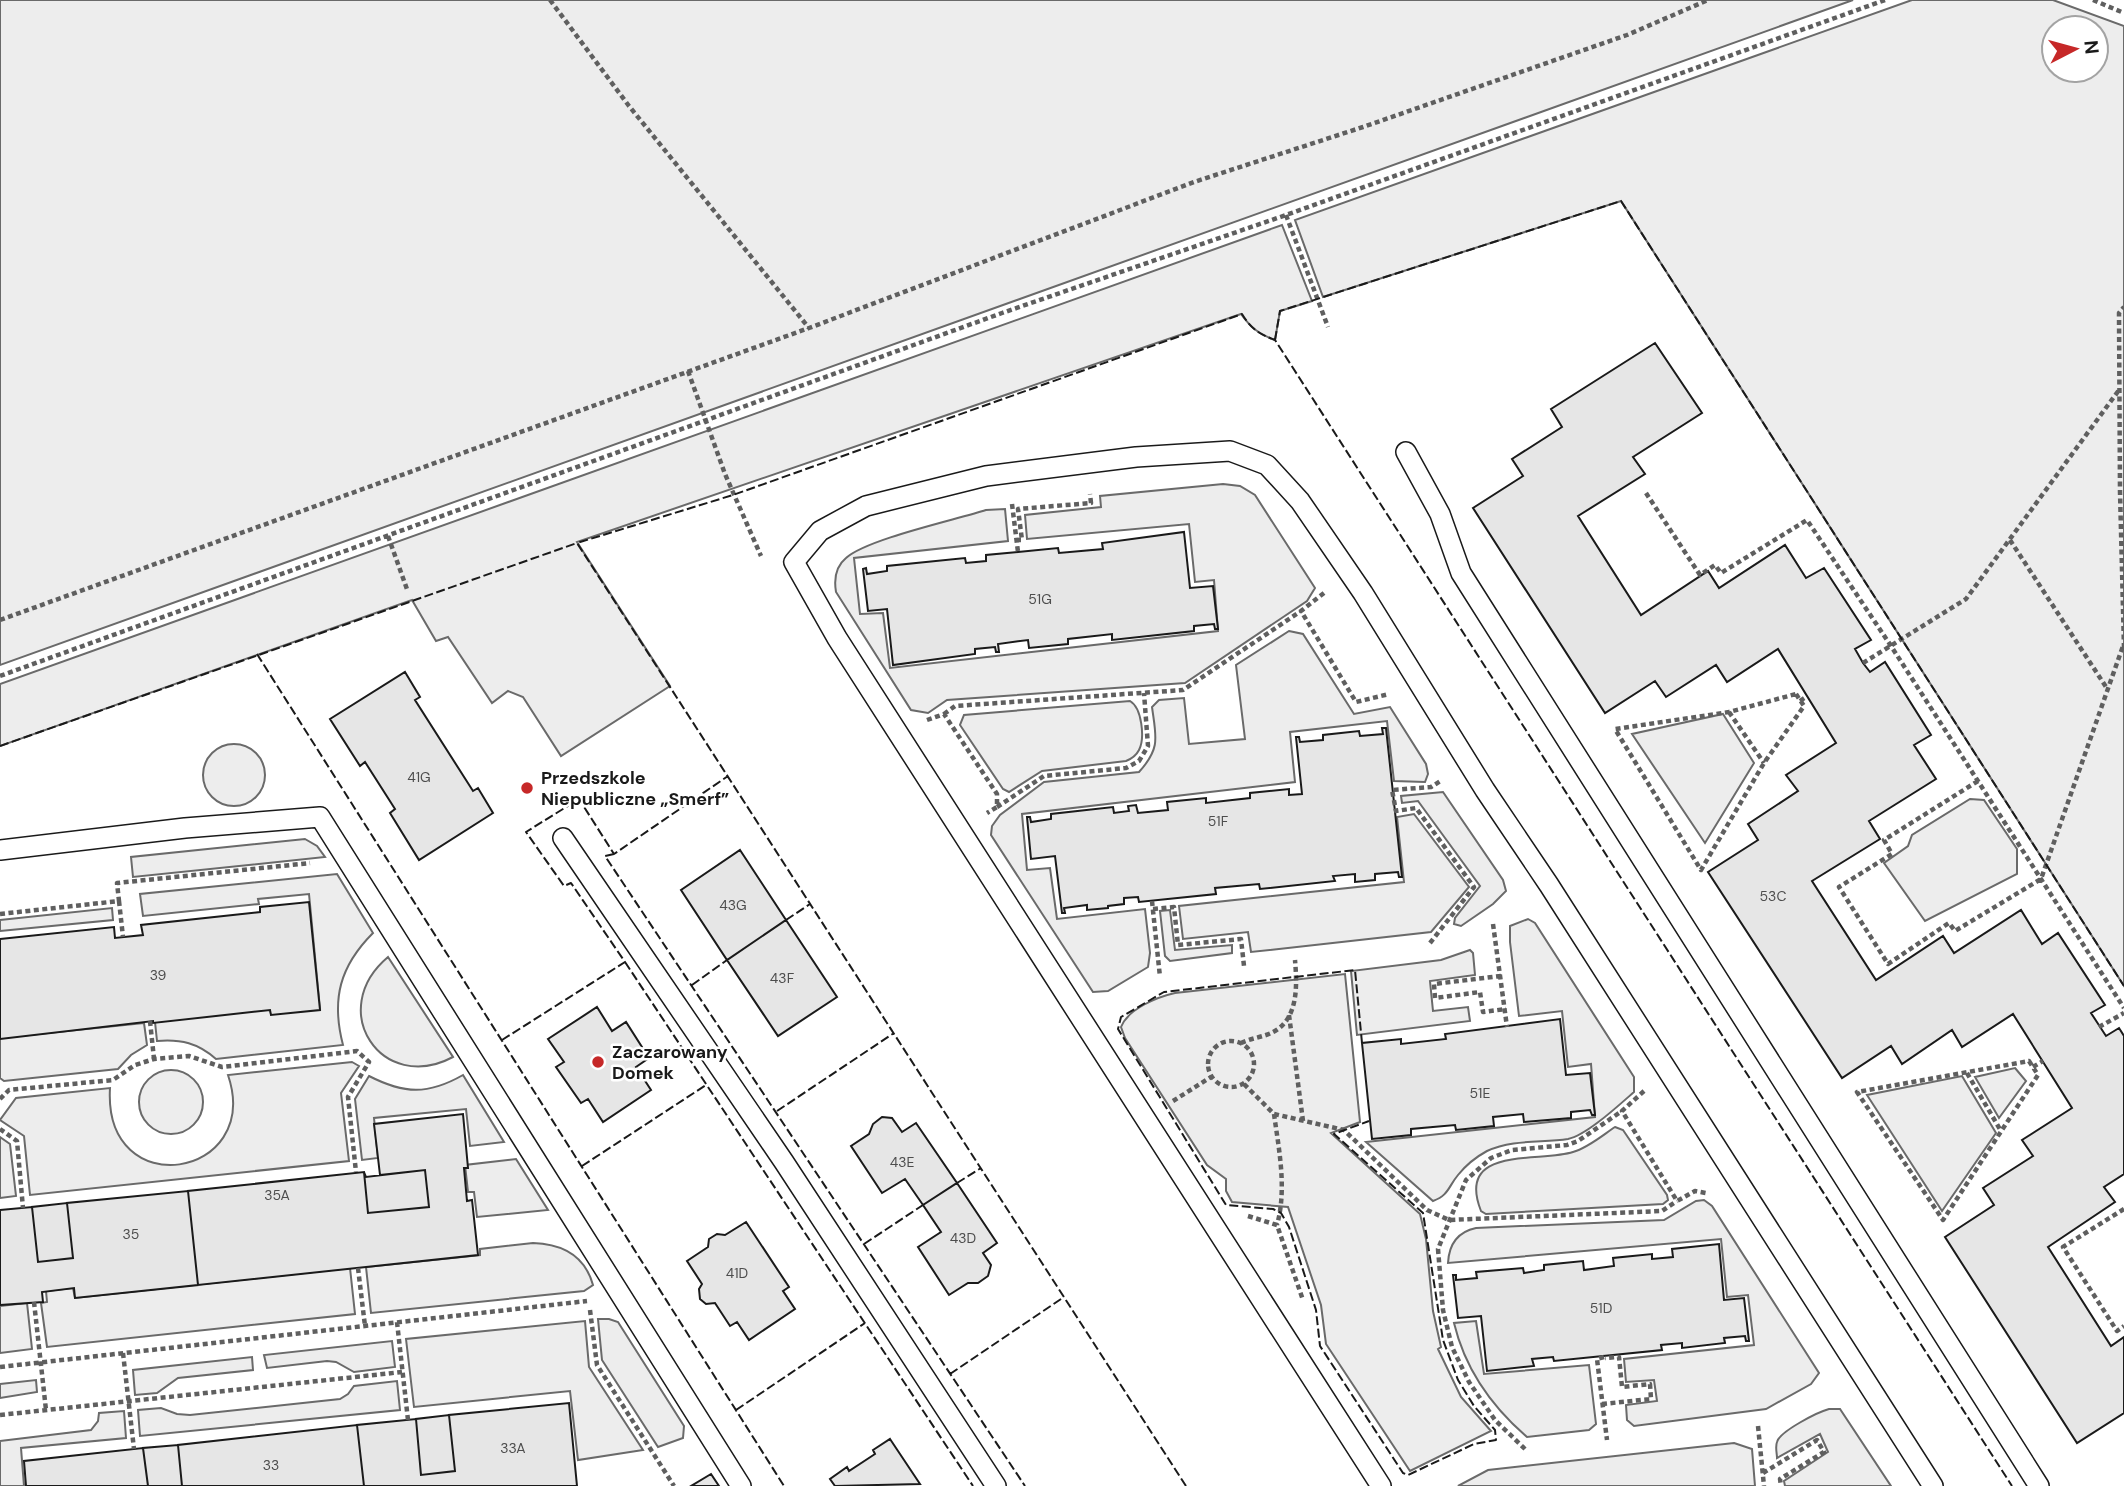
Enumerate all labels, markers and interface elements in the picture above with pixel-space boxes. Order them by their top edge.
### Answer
north arrow [2040,14,2110,84]
text: N [2078,39,2105,55]
house number: 51G [1028,590,1052,608]
place label: Przedszkole Niepubliczne „Smerf” [541,766,729,811]
house number: 41G [407,768,431,786]
marker: Przedszkole Niepubliczne „Smerf” [519,780,535,796]
house number: 51F [1208,812,1229,830]
house number: 53C [1760,887,1786,905]
house number: 43G [719,896,747,914]
house number: 39 [150,966,167,984]
house number: 43F [770,969,795,987]
place label: Zaczarowany Domek [612,1040,728,1085]
marker: Zaczarowany Domek [590,1054,606,1070]
house number: 51E [1470,1084,1490,1102]
house number: 43E [890,1153,914,1171]
house number: 35A [264,1186,290,1204]
house number: 35 [123,1225,139,1243]
house number: 43D [950,1229,976,1247]
house number: 41D [726,1264,748,1282]
house number: 51D [1590,1299,1612,1317]
house number: 33A [500,1439,526,1457]
house number: 33 [263,1456,279,1474]

